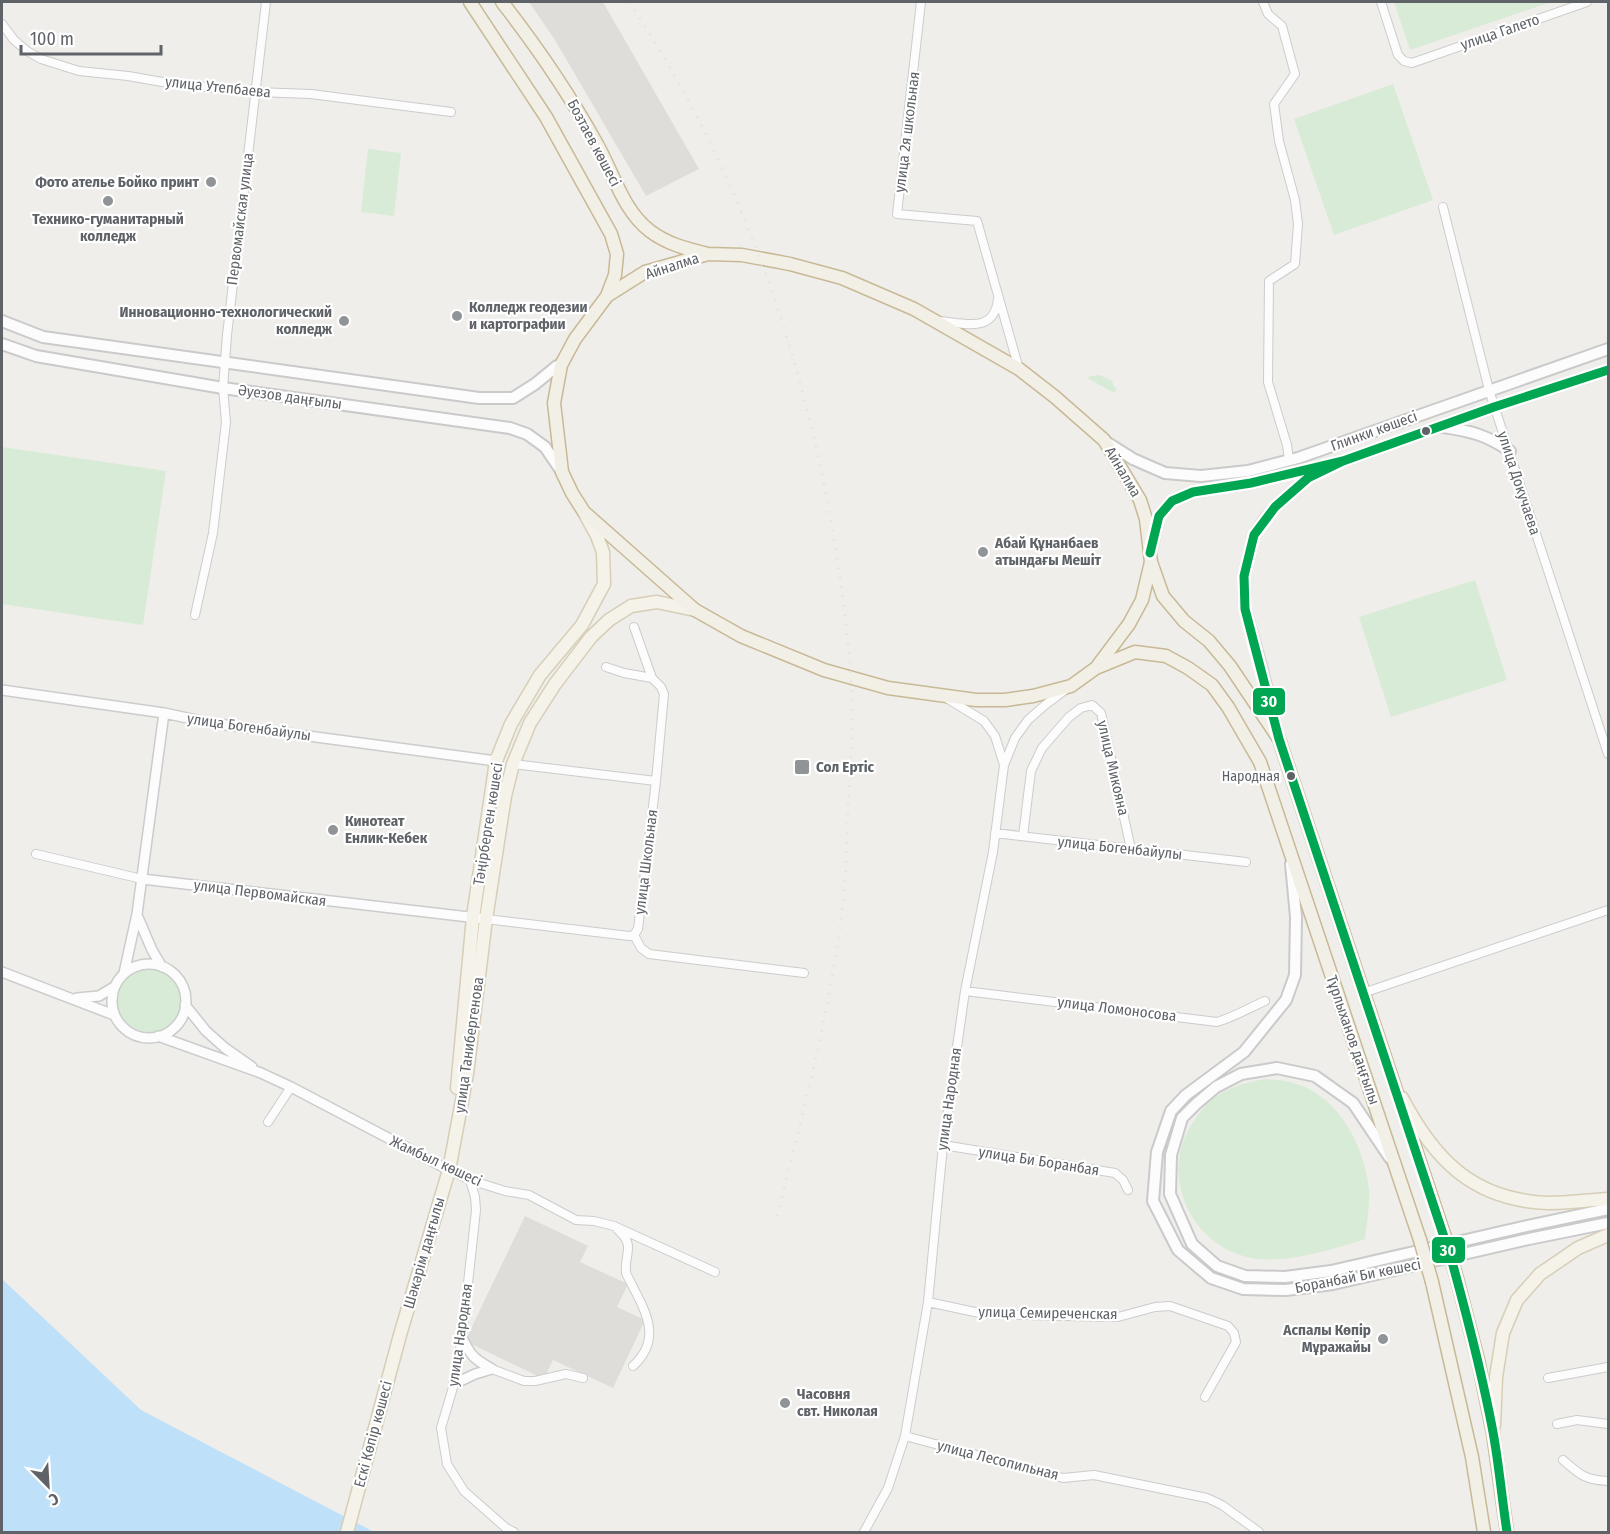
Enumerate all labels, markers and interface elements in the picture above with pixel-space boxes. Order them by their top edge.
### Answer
street label: улица Галето [1458,10,1542,54]
scale bar [21,18,160,56]
text: 100 m [30,28,74,50]
street label: улица 2я школьная [891,71,923,193]
street label: улица Утепбаева [164,72,272,102]
street label: Бозтаев көшесі [563,96,625,190]
street label: Первомайская улица [223,152,257,286]
place label: Фото ателье Бойко принт [35,173,200,191]
marker: Фото ателье Бойко принт [204,175,218,189]
marker: Технико-гуманитарный колледж [101,194,115,208]
place label: Технико-гуманитарный колледж [32,210,184,245]
street label: Айналма [643,249,701,283]
place label: Колледж геодезии и картографии [469,298,588,333]
place label: Инновационно-технологический колледж [120,303,333,338]
marker: Колледж геодезии и картографии [450,309,464,323]
marker: Инновационно-технологический колледж [337,314,351,328]
street label: Әуезов даңғылы [237,381,343,413]
street label: Глинки көшесі [1328,407,1420,455]
unlabelled marker [1420,425,1432,437]
street label: улица Докучаева [1494,429,1544,537]
street label: Айналма [1101,444,1145,500]
place label: Абай Құнанбаев атындағы Мешіт [994,534,1102,569]
marker: Абай Құнанбаев атындағы Мешіт [976,545,990,559]
line badge: 30 [1252,687,1286,716]
text: 30 [1260,692,1277,711]
street label: улица Богенбайулы [186,709,312,745]
street label: улица Микояна [1093,719,1133,817]
marker: Сол Ертіс [793,758,811,776]
place label: Сол Ертіс [816,758,875,776]
street label: Тәңірберген көшесі [469,761,507,887]
place label: Народная [1222,768,1280,785]
marker: Народная [1285,770,1297,782]
street label: улица Школьная [631,809,661,915]
place label: Кинотеат Енлик-Кебек [345,812,428,847]
marker: Кинотеат Енлик-Кебек [326,823,340,837]
street label: улица Богенбайулы [1057,833,1183,863]
street label: улица Первомайская [193,876,327,910]
street label: Тұрлыханов даңғылы [1322,973,1384,1107]
street label: улица Танибергенова [451,976,487,1114]
street label: улица Ломоносова [1057,993,1177,1025]
street label: улица Народная [933,1046,965,1152]
street label: Жамбыл көшесі [387,1132,485,1190]
street label: улица Би Боранбая [977,1143,1101,1179]
street label: Шәкәрім даңғылы [399,1195,449,1311]
line badge: 30 [1431,1236,1466,1264]
text: 30 [1439,1241,1456,1260]
street label: Боранбай Би көшесі [1293,1255,1423,1297]
street label: улица Народная [444,1282,476,1388]
street label: улица Семиреченская [978,1303,1118,1323]
place label: Аспалы Көпір Мұражайы [1282,1321,1371,1356]
marker: Аспалы Көпір Мұражайы [1376,1332,1390,1346]
street label: Ескі Көпір көшесі [350,1379,396,1489]
place label: Часовня свт. Николая [797,1385,878,1420]
marker: Часовня свт. Николая [778,1396,792,1410]
street label: улица Лесопильная [935,1436,1061,1484]
north arrow [18,1456,78,1516]
text: С [46,1489,62,1510]

